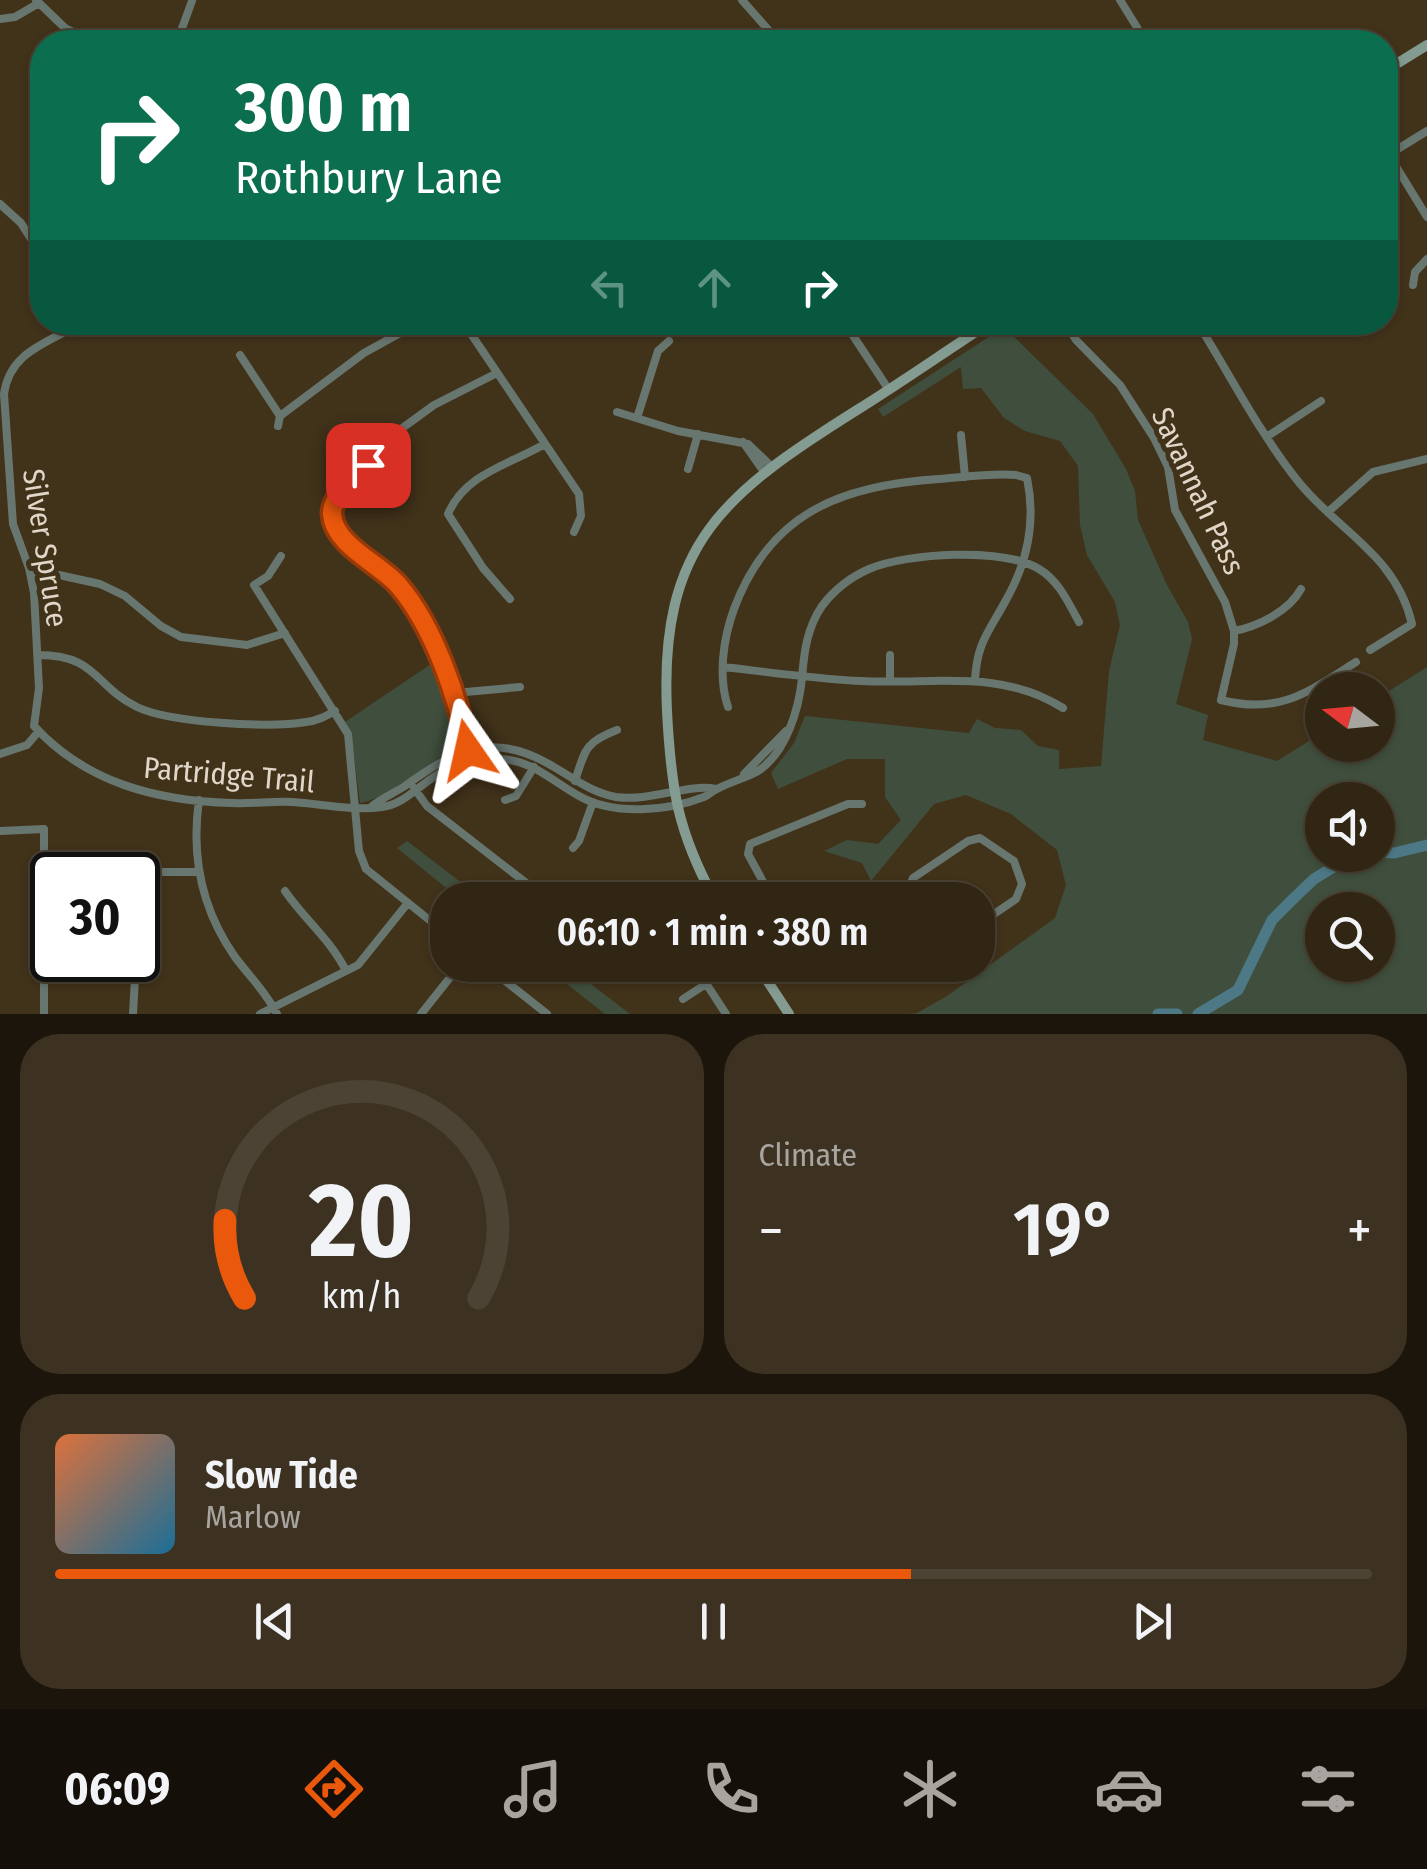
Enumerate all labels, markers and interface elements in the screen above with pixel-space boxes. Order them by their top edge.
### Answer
text: 300 m [235,66,413,150]
icon: right [70,70,200,200]
text: Rothbury Lane [235,151,502,205]
icon: left [582,260,637,315]
icon: ahead [687,260,742,315]
icon: right [792,260,847,315]
street label: Savannah Pass [1144,402,1252,580]
pin [326,423,411,508]
icon: arrive [341,438,396,493]
street label: Silver Spruce [15,466,75,630]
north arrow [1305,672,1395,762]
map controls [1305,672,1395,982]
position arrow [416,698,520,802]
street label: Partridge Trail [142,750,316,800]
button: sound [1305,782,1395,872]
speed limit sign: 30 [30,852,160,982]
button: search [1305,892,1395,982]
text: 06:10 · 1 min · 380 m [557,909,868,955]
text: Climate [759,1136,857,1174]
text: 20 [308,1159,414,1284]
text: 19° [1013,1185,1117,1275]
text: − [759,1198,783,1264]
text: + [1347,1198,1372,1264]
text: km/h [322,1275,402,1317]
text: Slow Tide [205,1452,358,1498]
text: Marlow [205,1498,301,1536]
icon: previous [247,1594,302,1649]
icon: pause [686,1594,741,1649]
icon: next [1125,1594,1180,1649]
icon: directions [299,1754,369,1824]
icon: music [498,1754,568,1824]
icon: phone [696,1754,766,1824]
icon: climate [895,1754,965,1824]
icon: car [1094,1754,1164,1824]
icon: filters [1293,1754,1363,1824]
text: 06:09 [64,1762,170,1816]

